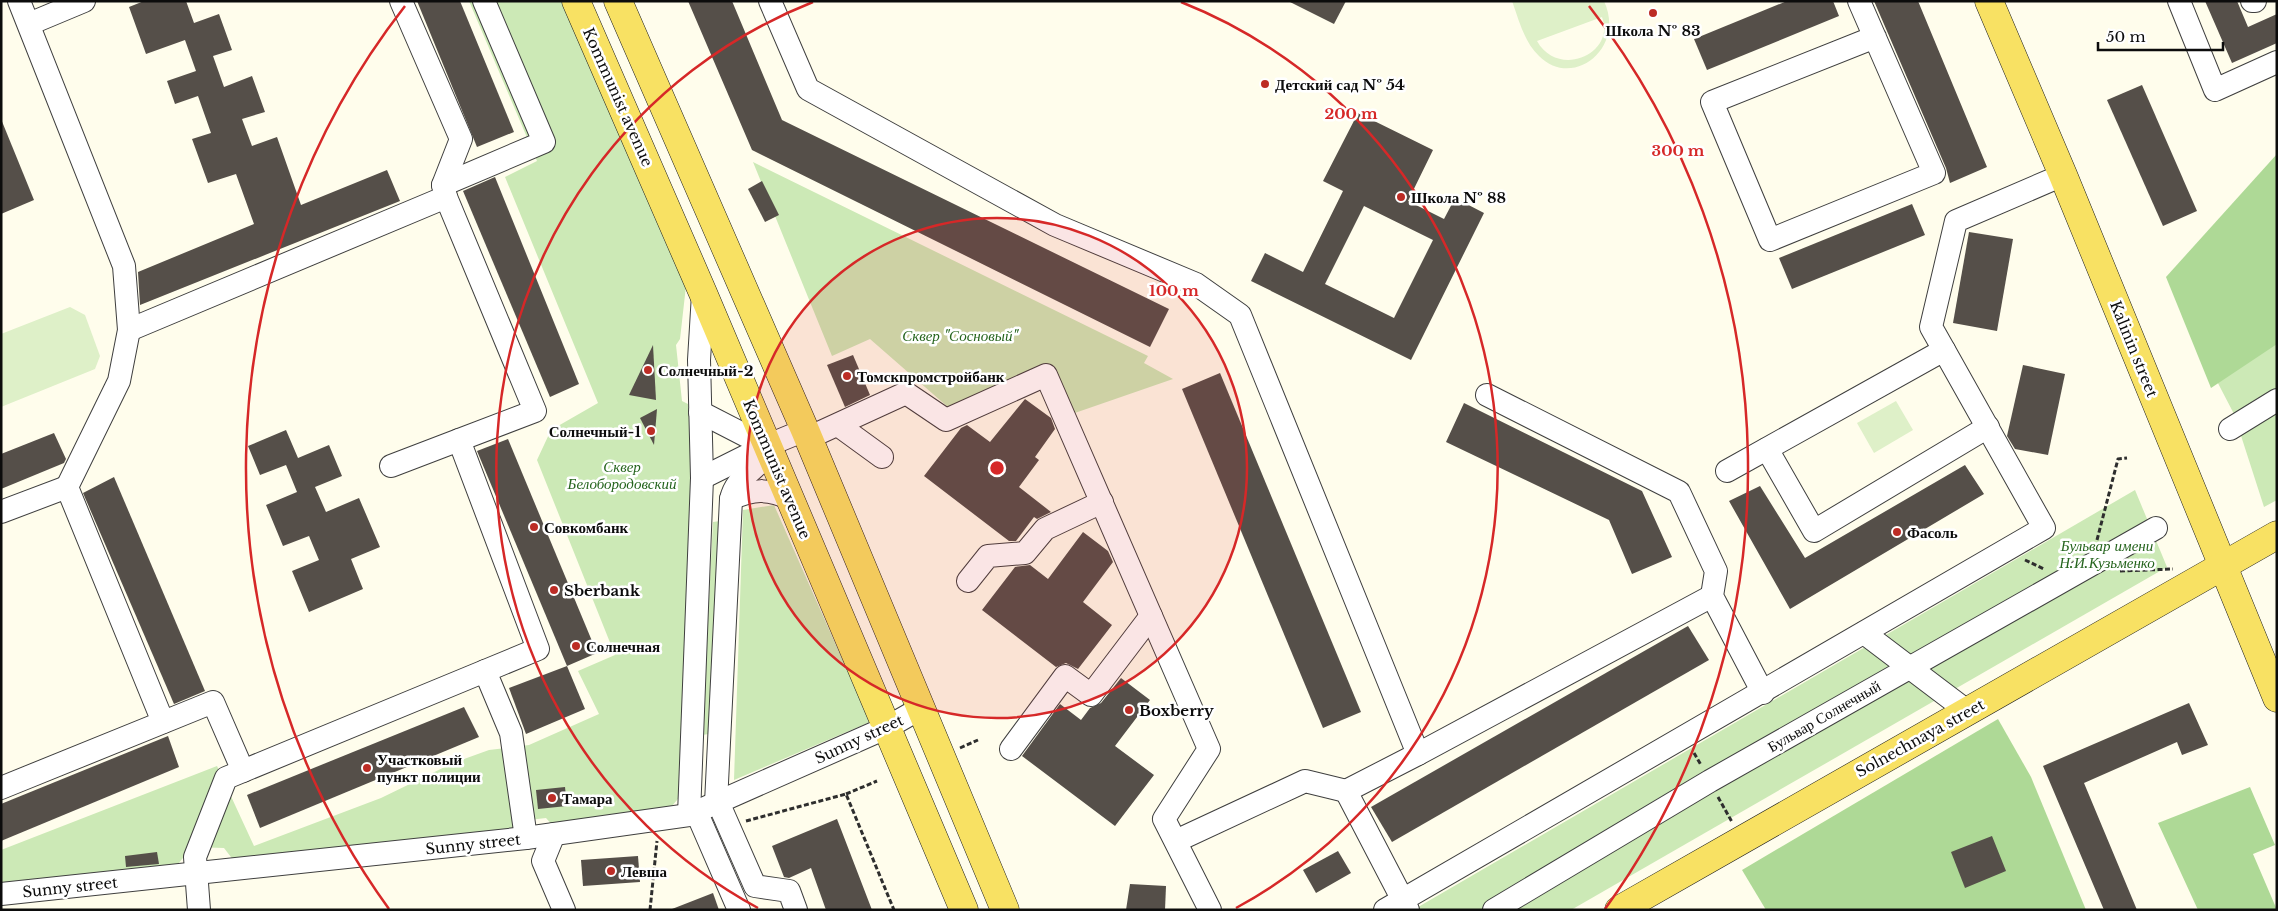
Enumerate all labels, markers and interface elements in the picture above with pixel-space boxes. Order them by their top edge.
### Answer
marker: Школа № 83 [1647,7,1659,19]
scale bar [2098,20,2223,52]
place label: Школа № 83 [1605,21,1701,40]
street label: Kommunist avenue [579,25,657,169]
text: 50 m [2106,27,2146,46]
place label: Детский сад № 54 [1275,75,1405,94]
marker: Детский сад № 54 [1259,78,1271,90]
text: 200 m [1325,104,1378,123]
text: 300 m [1652,141,1705,160]
place label: Школа № 88 [1411,188,1506,207]
marker: Школа № 88 [1395,191,1407,203]
text: 100 m [1149,281,1199,300]
street label: Kalinin street [2106,298,2162,400]
park label: Сквер "Сосновый" [902,326,1019,345]
place label: Солнечный-2 [658,361,754,380]
marker: Солнечный-2 [642,364,654,376]
place label: Томскпромстройбанк [857,367,1005,386]
marker: Томскпромстройбанк [841,370,853,382]
street label: Kommunist avenue [739,396,815,542]
place label: Солнечный-1 [549,422,641,441]
marker: Солнечный-1 [645,425,657,437]
park label: Сквер Белобородовский [567,457,677,493]
centre of rings [988,459,1006,477]
place label: Совкомбанк [544,518,629,537]
marker: Совкомбанк [528,521,540,533]
place label: Фасоль [1907,523,1958,542]
marker: Фасоль [1891,526,1903,538]
park label: Бульвар имени Н.И.Кузьменко [2058,536,2155,572]
place label: Sberbank [564,581,641,600]
marker: Sberbank [548,584,560,596]
place label: Солнечная [586,637,660,656]
marker: Солнечная [570,640,582,652]
street label: Бульвар Солнечный [1764,676,1884,756]
street label: Solnechnaya street [1852,695,1988,781]
place label: Boxberry [1139,701,1214,720]
marker: Boxberry [1123,704,1135,716]
street label: Sunny street [812,710,907,768]
place label: Участковый пункт полиции [377,750,481,786]
marker: Участковый пункт полиции [361,762,373,774]
place label: Тамара [562,789,613,808]
marker: Тамара [546,792,558,804]
street label: Sunny street [424,830,522,858]
place label: Левша [621,862,667,881]
marker: Левша [605,865,617,877]
street label: Sunny street [21,873,119,901]

